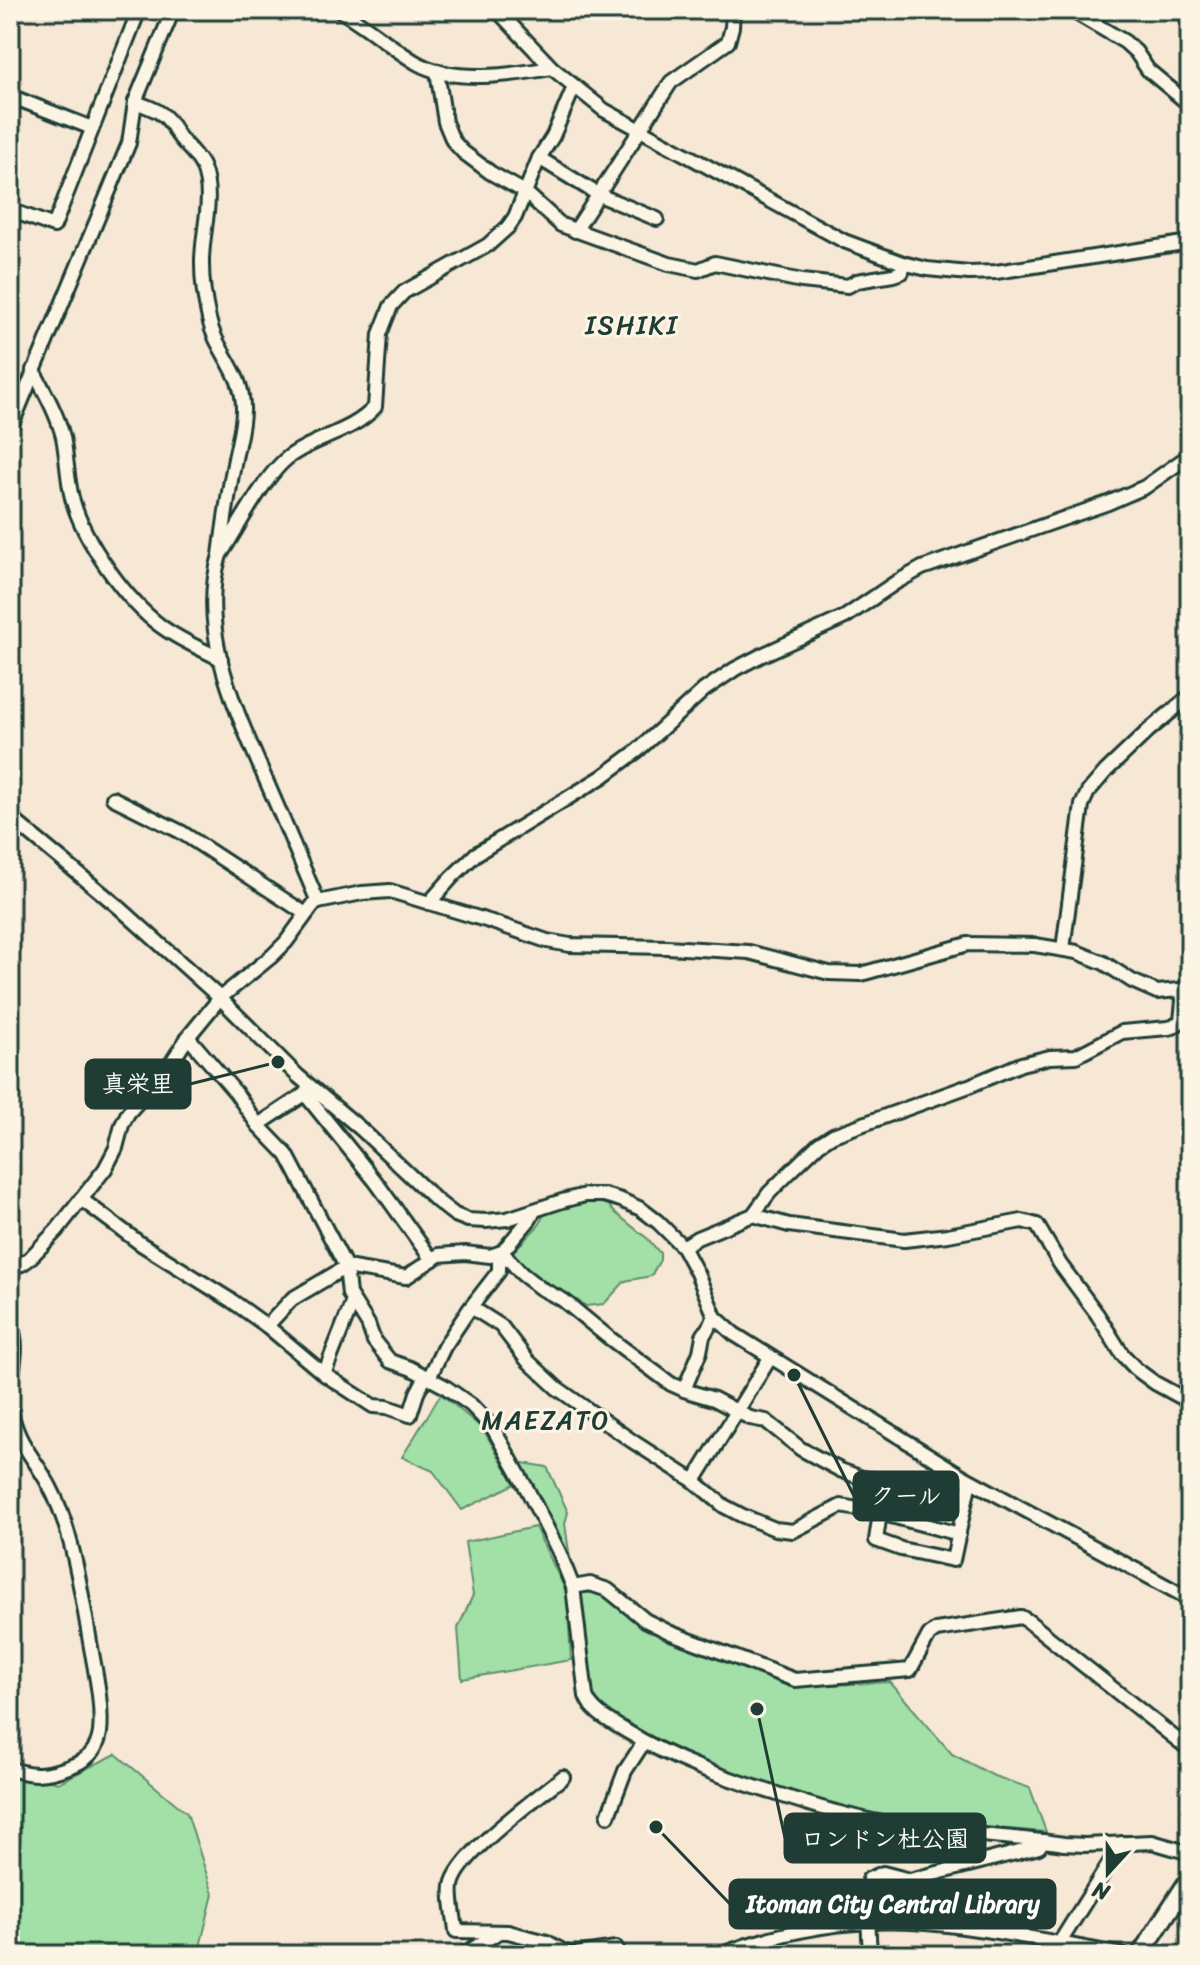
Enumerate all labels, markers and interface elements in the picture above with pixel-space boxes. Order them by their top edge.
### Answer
district label: ISHIKI [584,302,679,348]
callout: 真栄里 [86,1060,190,1108]
text: 真栄里 [102,1063,174,1105]
district label: MAEZATO [482,1397,610,1443]
callout: クール [854,1472,958,1520]
text: クール [870,1475,942,1517]
callout: ロンドン杜公園 [785,1814,985,1862]
text: ロンドン杜公園 [801,1818,969,1860]
north arrow [1068,1833,1148,1913]
text: N [1086,1870,1116,1913]
callout: Itoman City Central Library [730,1880,1055,1928]
text: Itoman City Central Library [744,1883,1040,1925]

